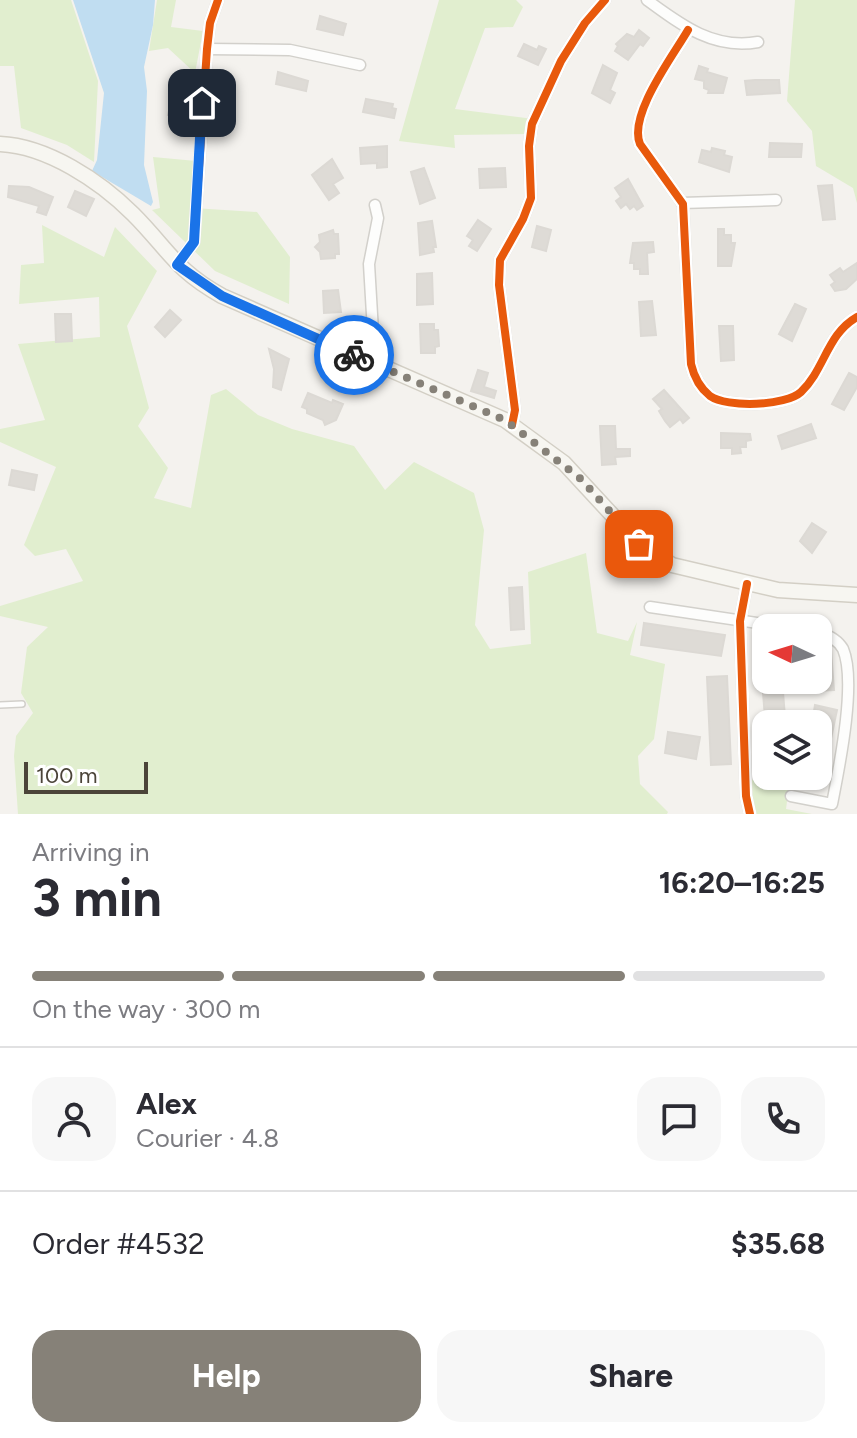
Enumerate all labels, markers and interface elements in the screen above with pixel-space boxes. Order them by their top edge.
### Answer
pin [168,69,236,137]
icon: home [180,81,224,125]
courier [314,315,394,395]
icon: bike [332,333,376,377]
pin [605,510,673,578]
icon: bag [617,522,661,566]
north arrow [752,614,832,694]
map controls [752,614,832,790]
button: layers [752,710,832,790]
scale bar [24,758,148,794]
text: 100 m [36,762,97,789]
text: Arriving in [32,836,150,868]
text: 16:20–16:25 [659,864,825,901]
text: 3 min [32,867,162,929]
text: On the way · 300 m [32,993,260,1025]
button: person [32,1077,116,1161]
button: chat [637,1077,721,1161]
button: phone [741,1077,825,1161]
text: Alex [136,1085,197,1122]
text: Courier · 4.8 [136,1122,279,1154]
text: Order #4532 [32,1225,205,1262]
text: $35.68 [731,1225,825,1262]
button: Help [32,1330,421,1422]
button: Share [437,1330,825,1422]

